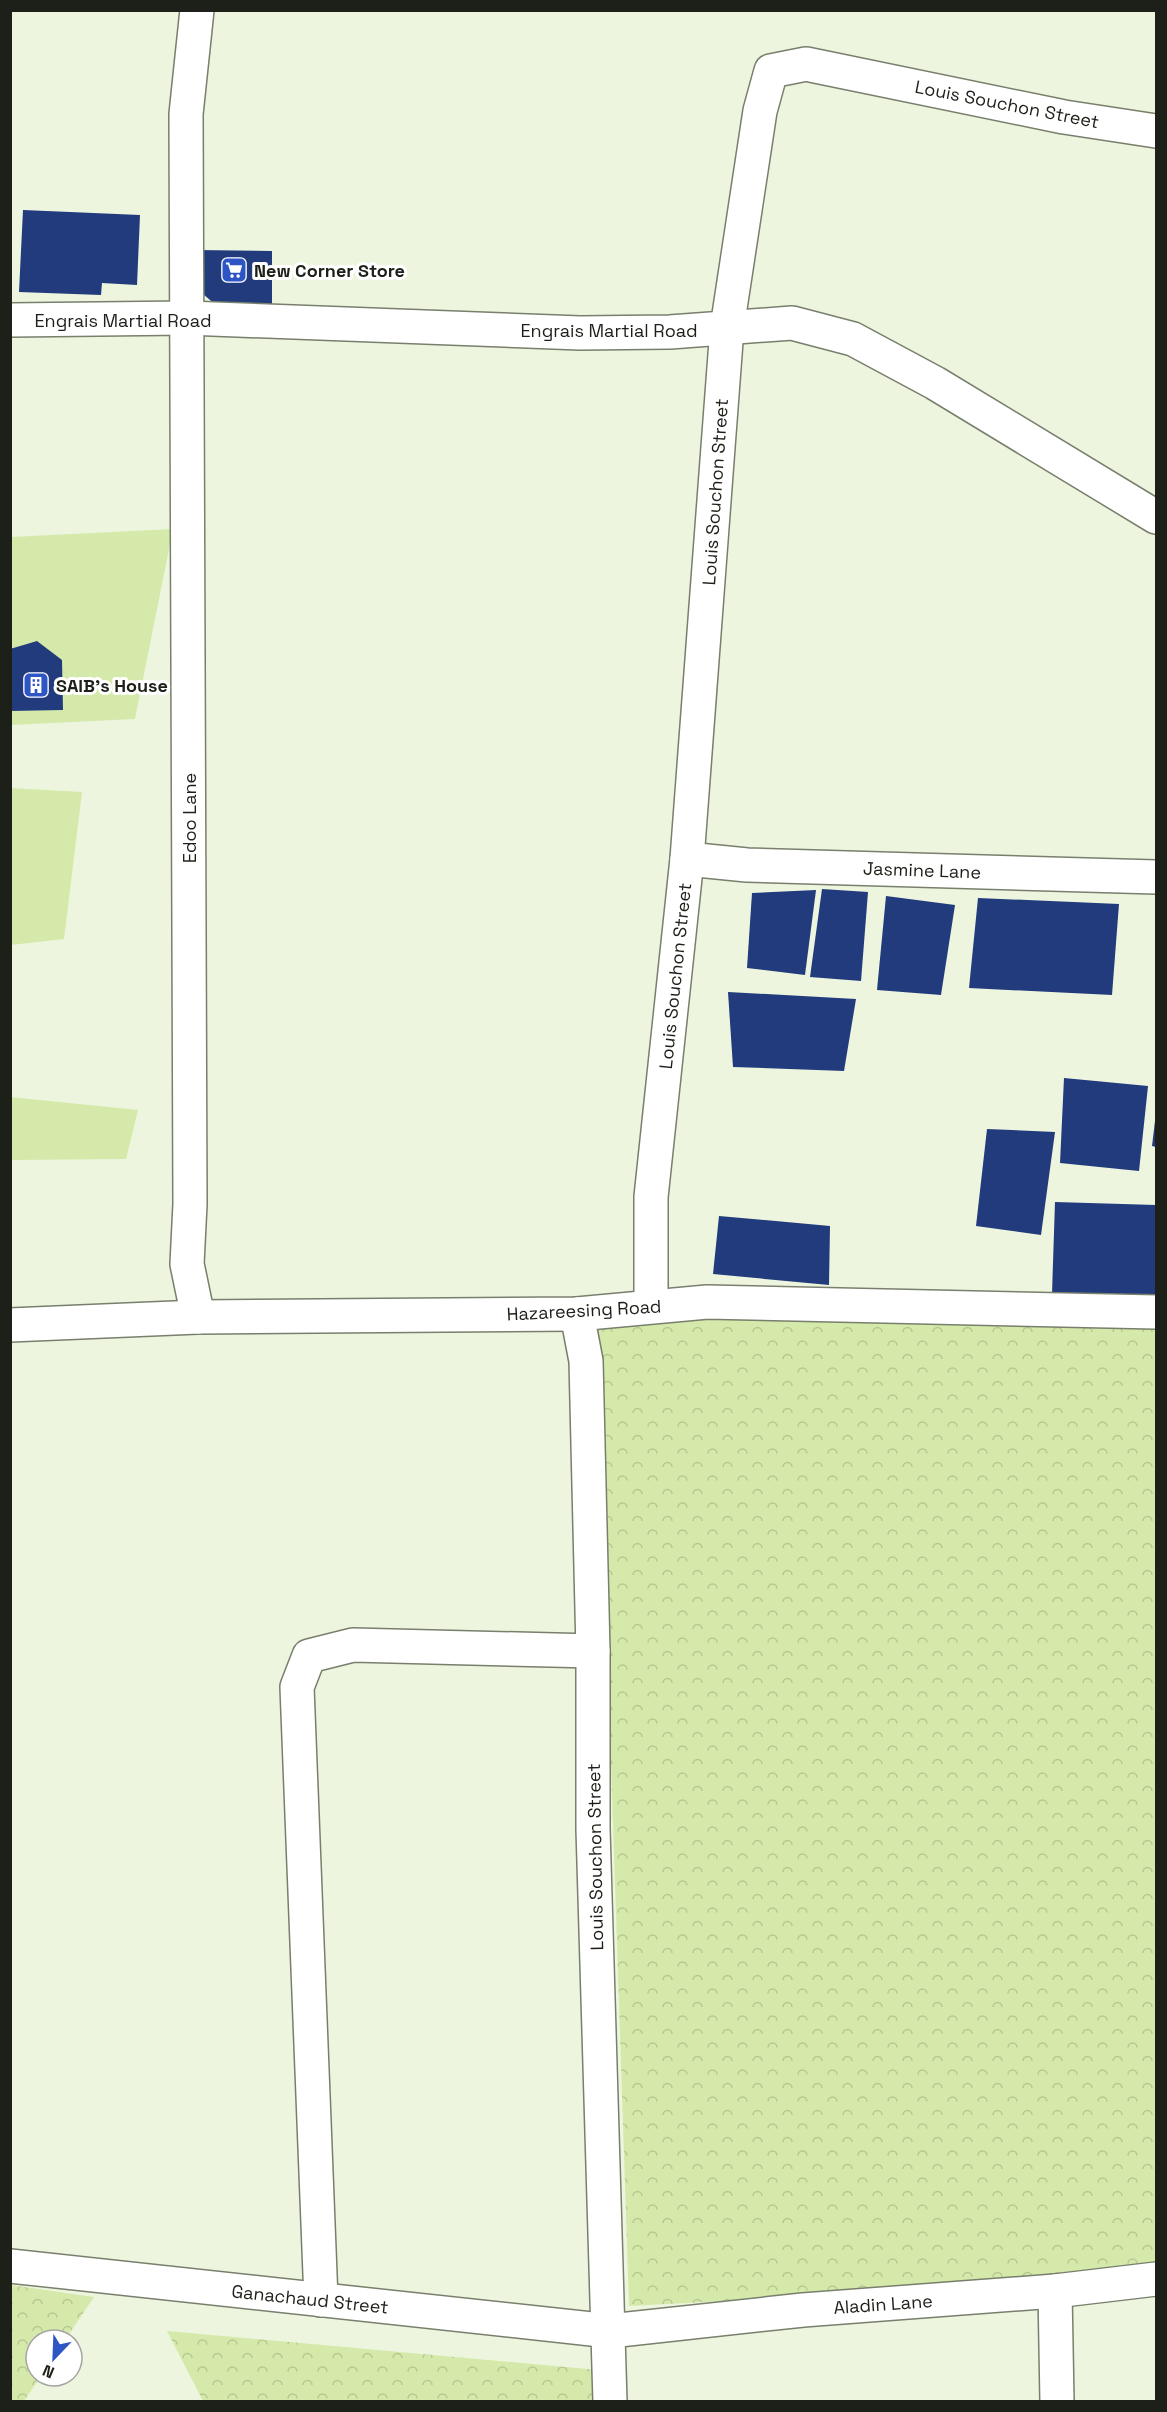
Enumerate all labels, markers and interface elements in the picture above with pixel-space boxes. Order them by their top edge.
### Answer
street label: Louis Souchon Street [913,75,1101,133]
supermarket icon: New Corner Store [219,255,249,285]
place label: New Corner Store [254,259,405,282]
street label: Engrais Martial Road [34,309,212,332]
street label: Engrais Martial Road [520,319,698,342]
street label: Louis Souchon Street [697,398,733,586]
building icon: SAIB's House [21,670,51,700]
place label: SAIB's House [56,674,168,697]
street label: Edoo Lane [178,773,201,863]
street label: Jasmine Lane [863,856,981,884]
street label: Louis Souchon Street [654,882,696,1070]
street label: Hazareesing Road [506,1294,662,1326]
street label: Louis Souchon Street [582,1763,608,1951]
street label: Ganachaud Street [230,2279,390,2319]
street label: Aladin Lane [833,2289,933,2319]
north arrow [24,2328,84,2388]
text: N [39,2360,57,2383]

